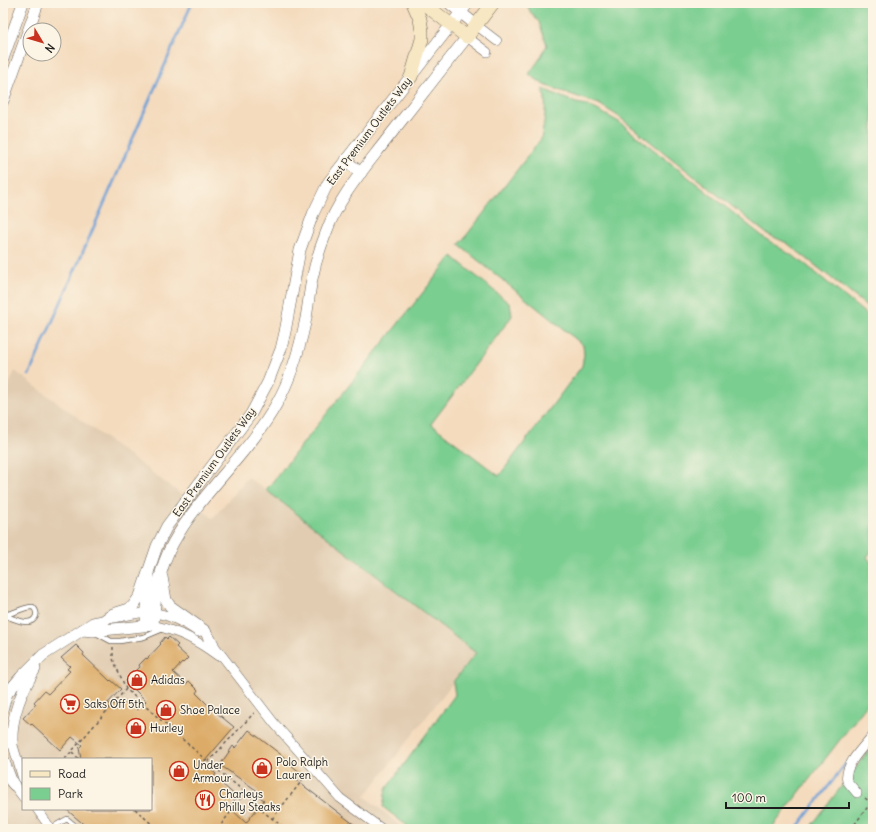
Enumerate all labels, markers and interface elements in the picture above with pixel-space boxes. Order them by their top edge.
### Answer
north arrow [22,22,62,62]
text: N [42,41,58,55]
street label: East Premium Outlets Way [324,74,414,188]
street label: East Premium Outlets Way [170,405,258,519]
shop icon: Adidas [126,669,148,691]
place label: Adidas [151,673,185,687]
supermarket icon: Saks Off 5th [59,693,81,715]
place label: Saks Off 5th [84,697,144,711]
shop icon: Shoe Palace [155,699,177,721]
place label: Shoe Palace [180,703,240,717]
shop icon: Hurley [125,717,147,739]
place label: Hurley [150,721,183,735]
place label: Polo Ralph Lauren [276,755,328,782]
shop icon: Polo Ralph Lauren [251,757,273,779]
legend [22,758,152,810]
place label: Under Armour [193,758,232,785]
shop icon: Under Armour [168,760,190,782]
text: Road [58,766,86,781]
scale bar [726,784,849,810]
text: Park [58,786,83,801]
place label: Charleys Philly Steaks [219,787,281,814]
restaurant icon: Charleys Philly Steaks [194,789,216,811]
text: 100 m [732,790,766,805]

